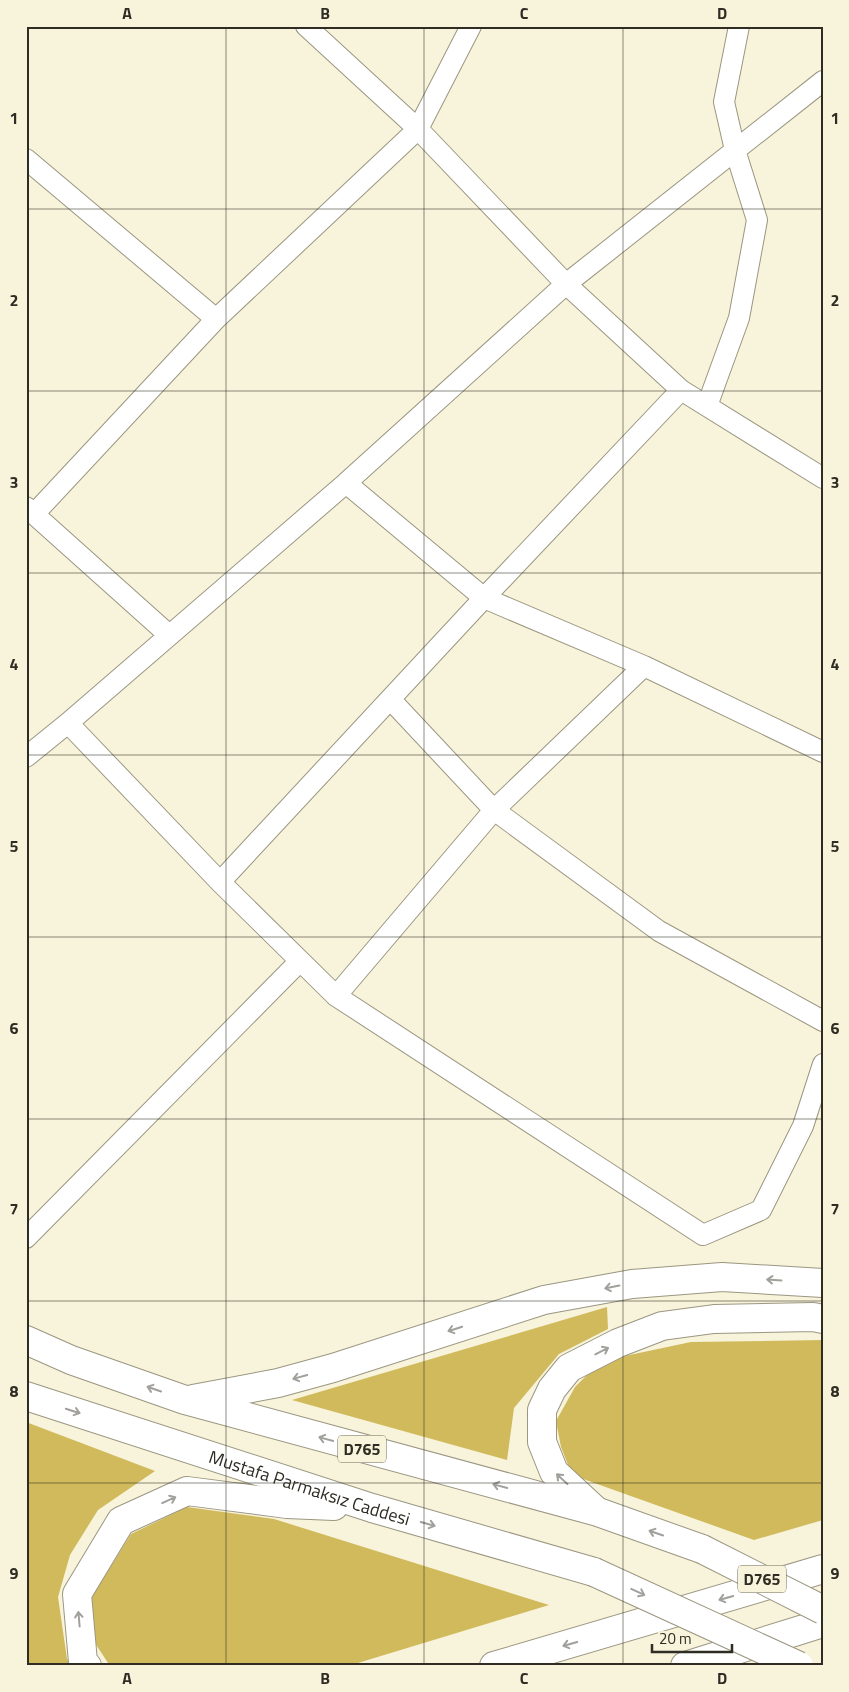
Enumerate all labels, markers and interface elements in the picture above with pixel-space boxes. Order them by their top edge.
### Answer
text: A [122,1,132,25]
text: B [320,1,330,25]
text: C [520,1,529,25]
text: D [717,1,727,25]
text: 1 [10,106,18,130]
text: 1 [831,106,839,130]
text: 2 [10,288,18,312]
text: 2 [831,288,839,312]
text: 3 [10,470,18,494]
text: 3 [831,470,839,494]
text: 4 [10,652,19,676]
text: 4 [831,652,840,676]
text: 5 [10,834,19,858]
text: 5 [831,834,840,858]
text: 6 [10,1016,19,1040]
text: 6 [831,1016,840,1040]
text: 7 [10,1197,18,1221]
text: 7 [831,1197,839,1221]
one-way arrow [766,1276,782,1285]
one-way arrow [605,1283,621,1293]
one-way arrow [448,1324,464,1334]
one-way arrow [594,1346,609,1356]
one-way arrow [293,1373,309,1382]
text: 8 [10,1379,19,1403]
text: 8 [831,1379,840,1403]
one-way arrow [146,1384,162,1393]
one-way arrow [64,1407,80,1417]
one-way arrow [319,1433,335,1443]
road number: D765 [338,1436,386,1462]
street label: Mustafa Parmaksız Caddesi [206,1443,413,1532]
one-way arrow [556,1473,568,1485]
one-way arrow [493,1481,509,1490]
one-way arrow [161,1494,176,1504]
one-way arrow [419,1520,435,1530]
one-way arrow [648,1528,664,1537]
text: 9 [10,1561,19,1585]
text: 9 [831,1561,840,1585]
road number: D765 [738,1566,786,1592]
one-way arrow [630,1588,645,1597]
one-way arrow [718,1593,734,1603]
one-way arrow [74,1611,84,1627]
scale bar [652,1622,732,1654]
text: 20 m [659,1627,692,1650]
one-way arrow [562,1639,578,1649]
text: A [122,1666,132,1690]
text: B [320,1666,330,1690]
text: C [520,1666,529,1690]
text: D [717,1666,727,1690]

